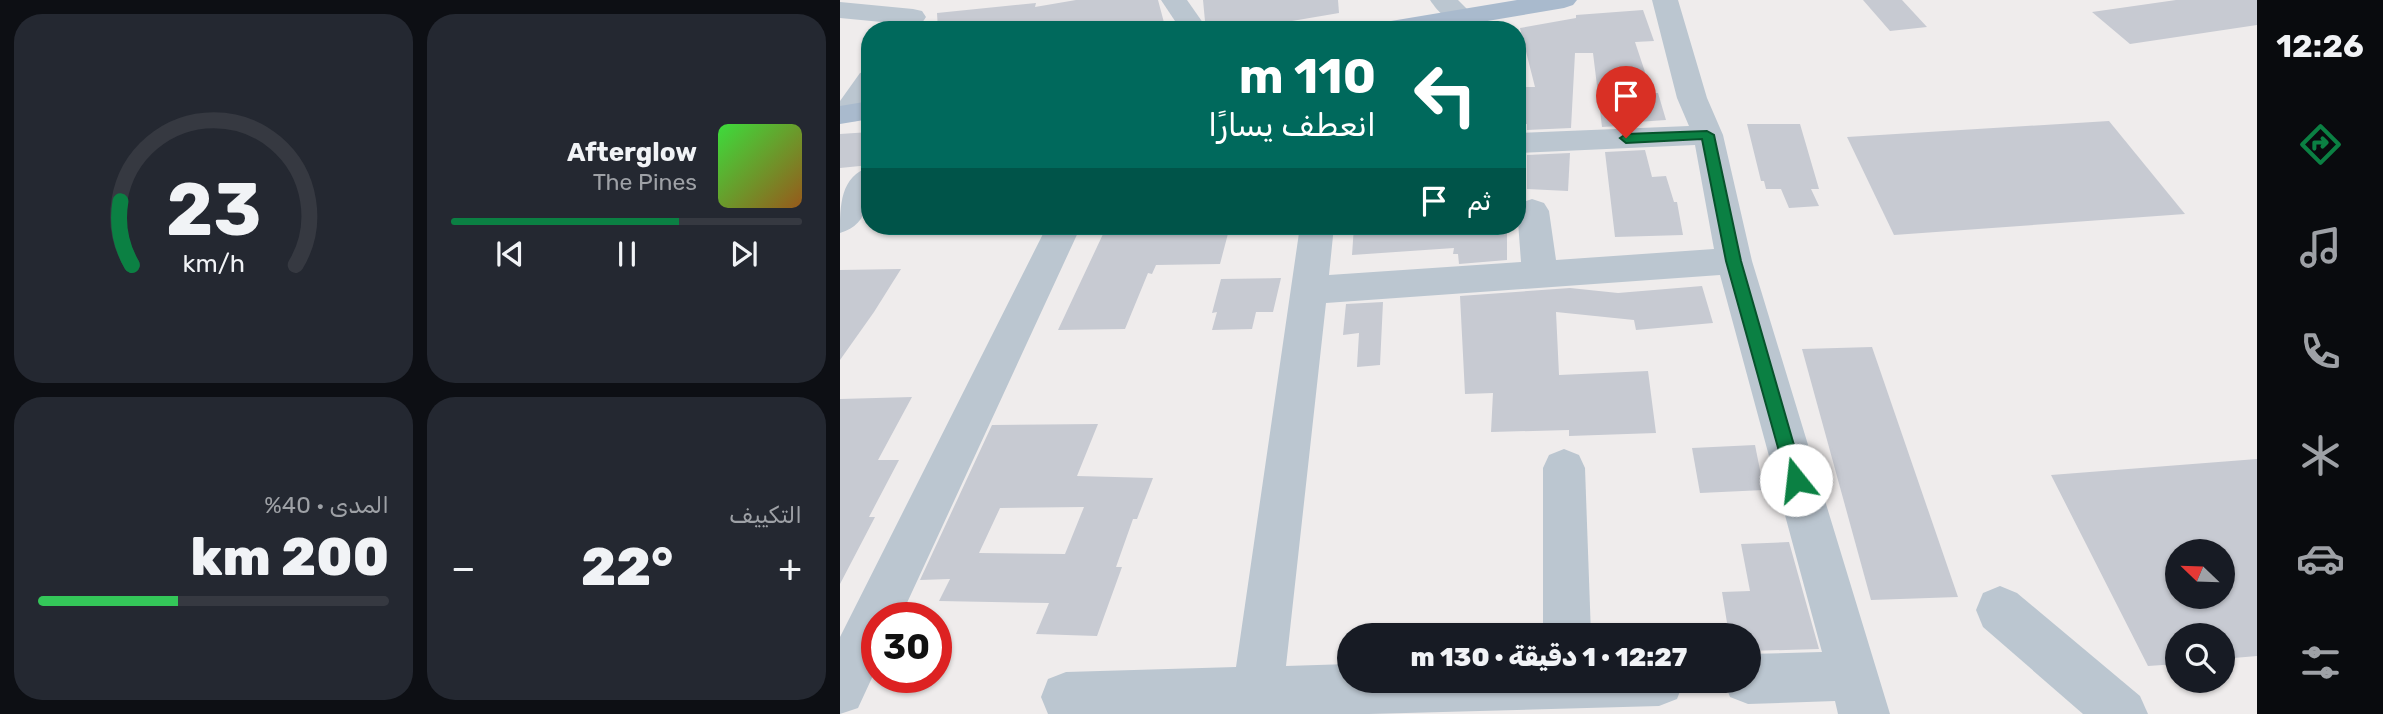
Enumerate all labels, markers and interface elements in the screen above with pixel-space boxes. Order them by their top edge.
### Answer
text: 12:26 [2276,27,2364,65]
text: 110 m [1239,47,1376,105]
icon: left [1400,49,1491,140]
pin [1596,66,1656,138]
icon: arrive [1607,77,1645,115]
text: انعطف يسارًا [1208,106,1376,144]
icon: directions [2296,120,2345,169]
text: Afterglow [567,137,697,168]
text: 23 [166,167,261,253]
text: The Pines [593,168,697,196]
icon: arrive [1415,182,1453,220]
text: ثم [1467,186,1491,217]
icon: music [2296,223,2345,272]
icon: previous [491,235,529,273]
icon: pause [608,235,646,273]
icon: next [725,235,763,273]
text: km/h [182,249,245,278]
icon: phone [2296,327,2345,376]
icon: climate [2296,431,2345,480]
position arrow [1759,443,1833,517]
text: المدى · 40% [264,491,389,519]
text: التكييف [729,501,802,529]
text: 200 km [191,526,389,588]
icon: car [2296,534,2345,583]
text: 22° [581,536,673,598]
north arrow [2165,539,2235,609]
map controls [2165,539,2235,693]
text: − [451,545,476,591]
text: + [778,545,802,591]
speed limit sign: 30 [861,602,952,693]
button: search [2165,623,2235,693]
icon: filters [2296,638,2345,687]
text: 12:27 · 1 دقيقة · 130 m [1411,642,1687,673]

